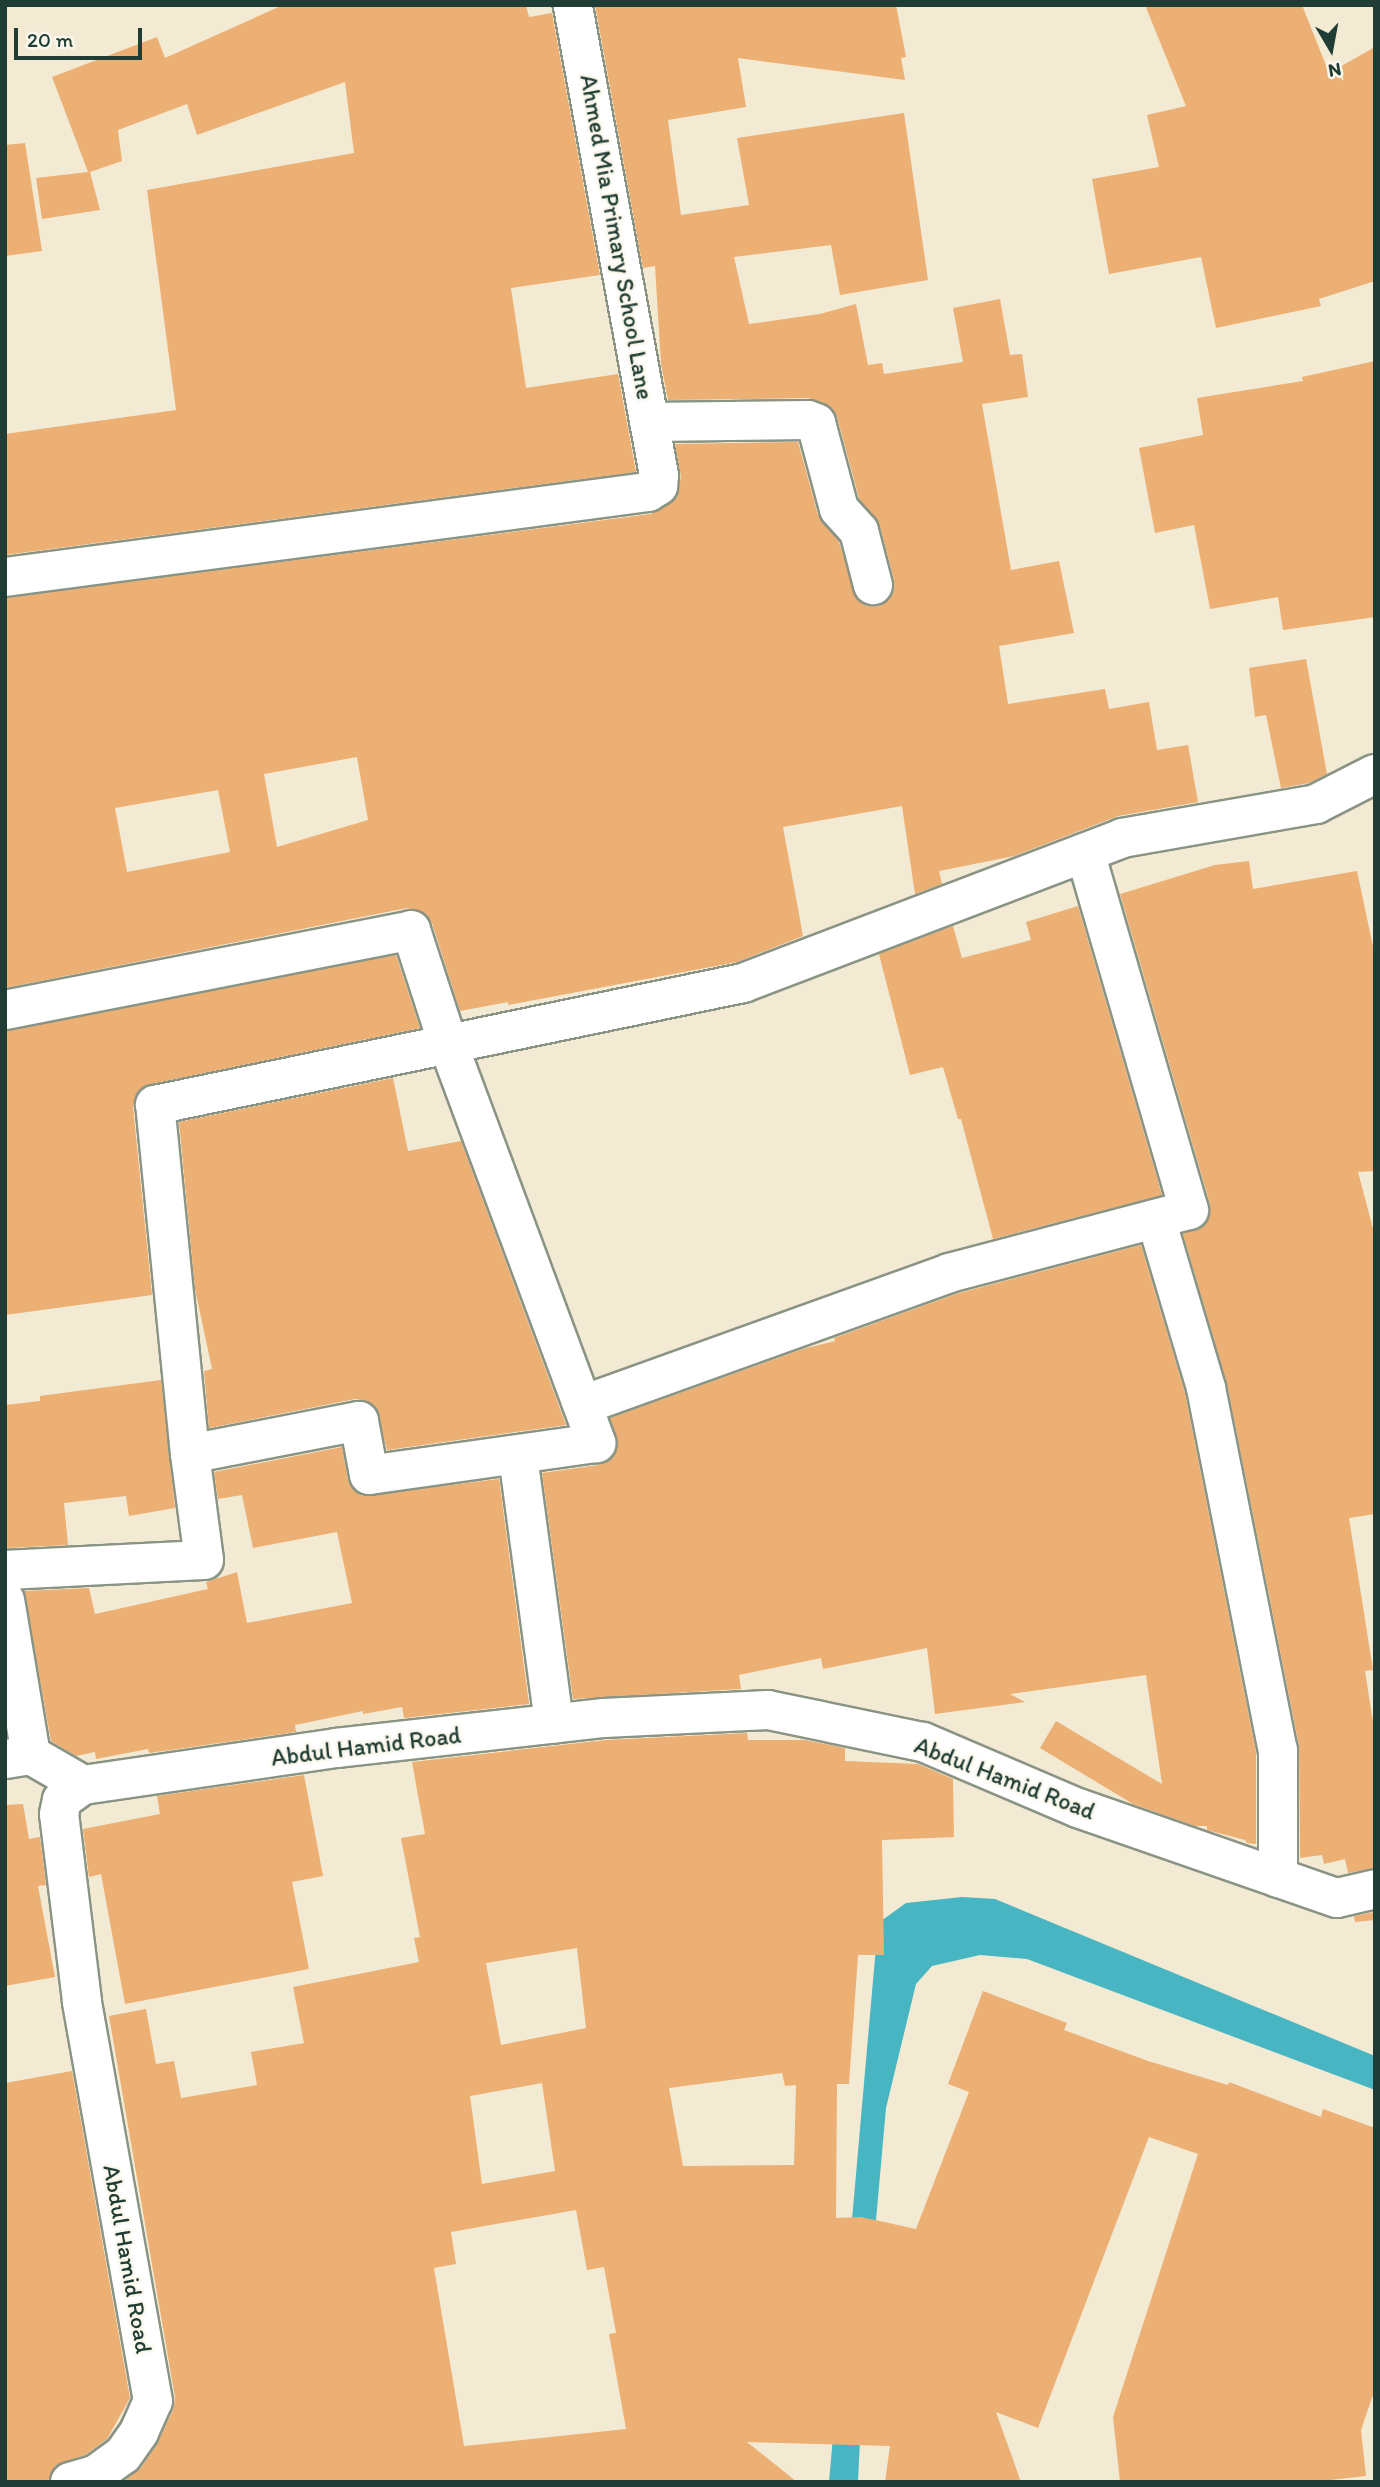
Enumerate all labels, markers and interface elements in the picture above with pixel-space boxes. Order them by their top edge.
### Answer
scale bar [18,14,145,58]
north arrow [1296,14,1366,84]
text: 20 m [27,27,73,52]
text: N [1326,58,1343,83]
street label: Ahmed Mia Primary School Lane [574,72,660,402]
street label: Abdul Hamid Road [269,1720,463,1772]
street label: Abdul Hamid Road [910,1730,1100,1826]
street label: Abdul Hamid Road [97,2162,159,2356]

